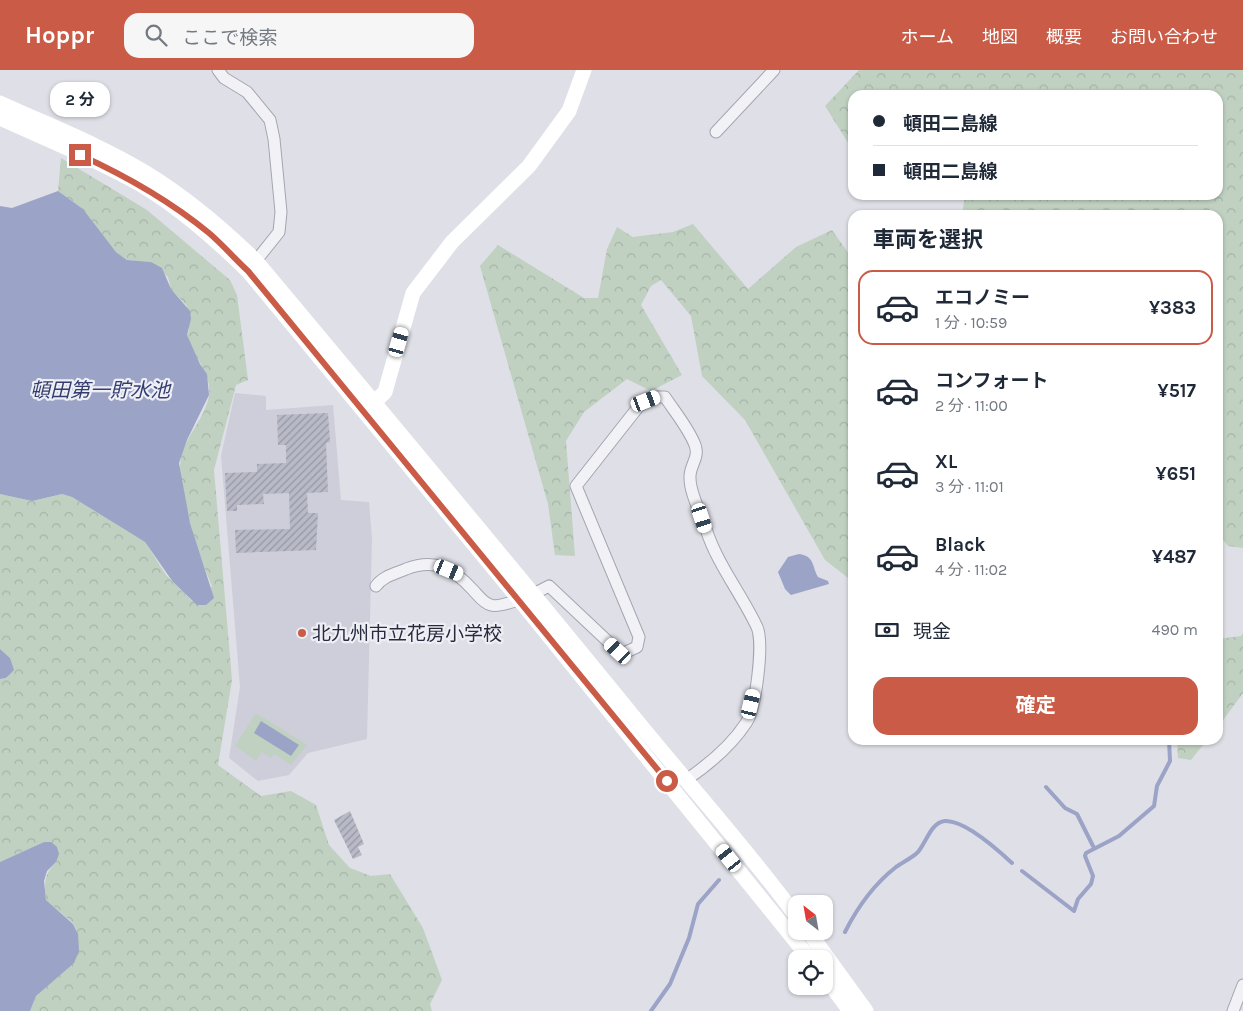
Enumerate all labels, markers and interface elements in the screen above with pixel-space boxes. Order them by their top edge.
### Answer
search box [124,13,474,58]
text: Hoppr [25,21,94,49]
icon: search [142,21,170,49]
text: ホーム [901,26,954,48]
text: 地図 [982,26,1018,48]
text: 概要 [1046,26,1082,48]
text: お問い合わせ [1110,26,1218,48]
text: ここで検索 [182,27,277,49]
callout: 2 分 [50,82,110,118]
text: 2 分 [65,90,95,109]
text: 頓田二島線 [903,113,998,135]
route end [69,144,91,166]
text: 頓田二島線 [903,161,998,183]
text: 車両を選択 [873,227,983,253]
icon: car [875,285,920,330]
text: エコノミー [935,287,1030,309]
text: ¥383 [1149,297,1196,319]
text: 1 分 · 10:59 [935,313,1007,332]
car [387,326,410,358]
icon: car [875,368,920,413]
text: コンフォート [935,370,1048,392]
water label: 頓田第一貯水池 [30,379,172,402]
text: ¥517 [1158,380,1196,402]
car [629,389,662,413]
text: 2 分 · 11:00 [935,396,1008,415]
icon: car [875,451,920,496]
text: XL [935,451,957,473]
text: ¥651 [1155,463,1196,485]
text: 3 分 · 11:01 [935,477,1004,496]
car [690,501,713,535]
icon: car [875,534,920,579]
text: Black [935,534,986,556]
text: ¥487 [1152,546,1196,568]
car [432,557,465,583]
text: 4 分 · 11:02 [935,560,1007,579]
icon: cash [873,616,901,644]
text: 490 m [1152,620,1198,639]
text: 現金 [913,621,951,643]
place label: 北九州市立花房小学校 [312,623,502,645]
marker: 北九州市立花房小学校 [296,627,308,639]
car [601,635,634,667]
button: 確定 [873,677,1198,735]
car [740,688,761,720]
route start [656,770,678,792]
car [713,842,744,874]
north arrow [788,895,832,940]
map controls [788,895,833,995]
button: locate [788,950,833,995]

